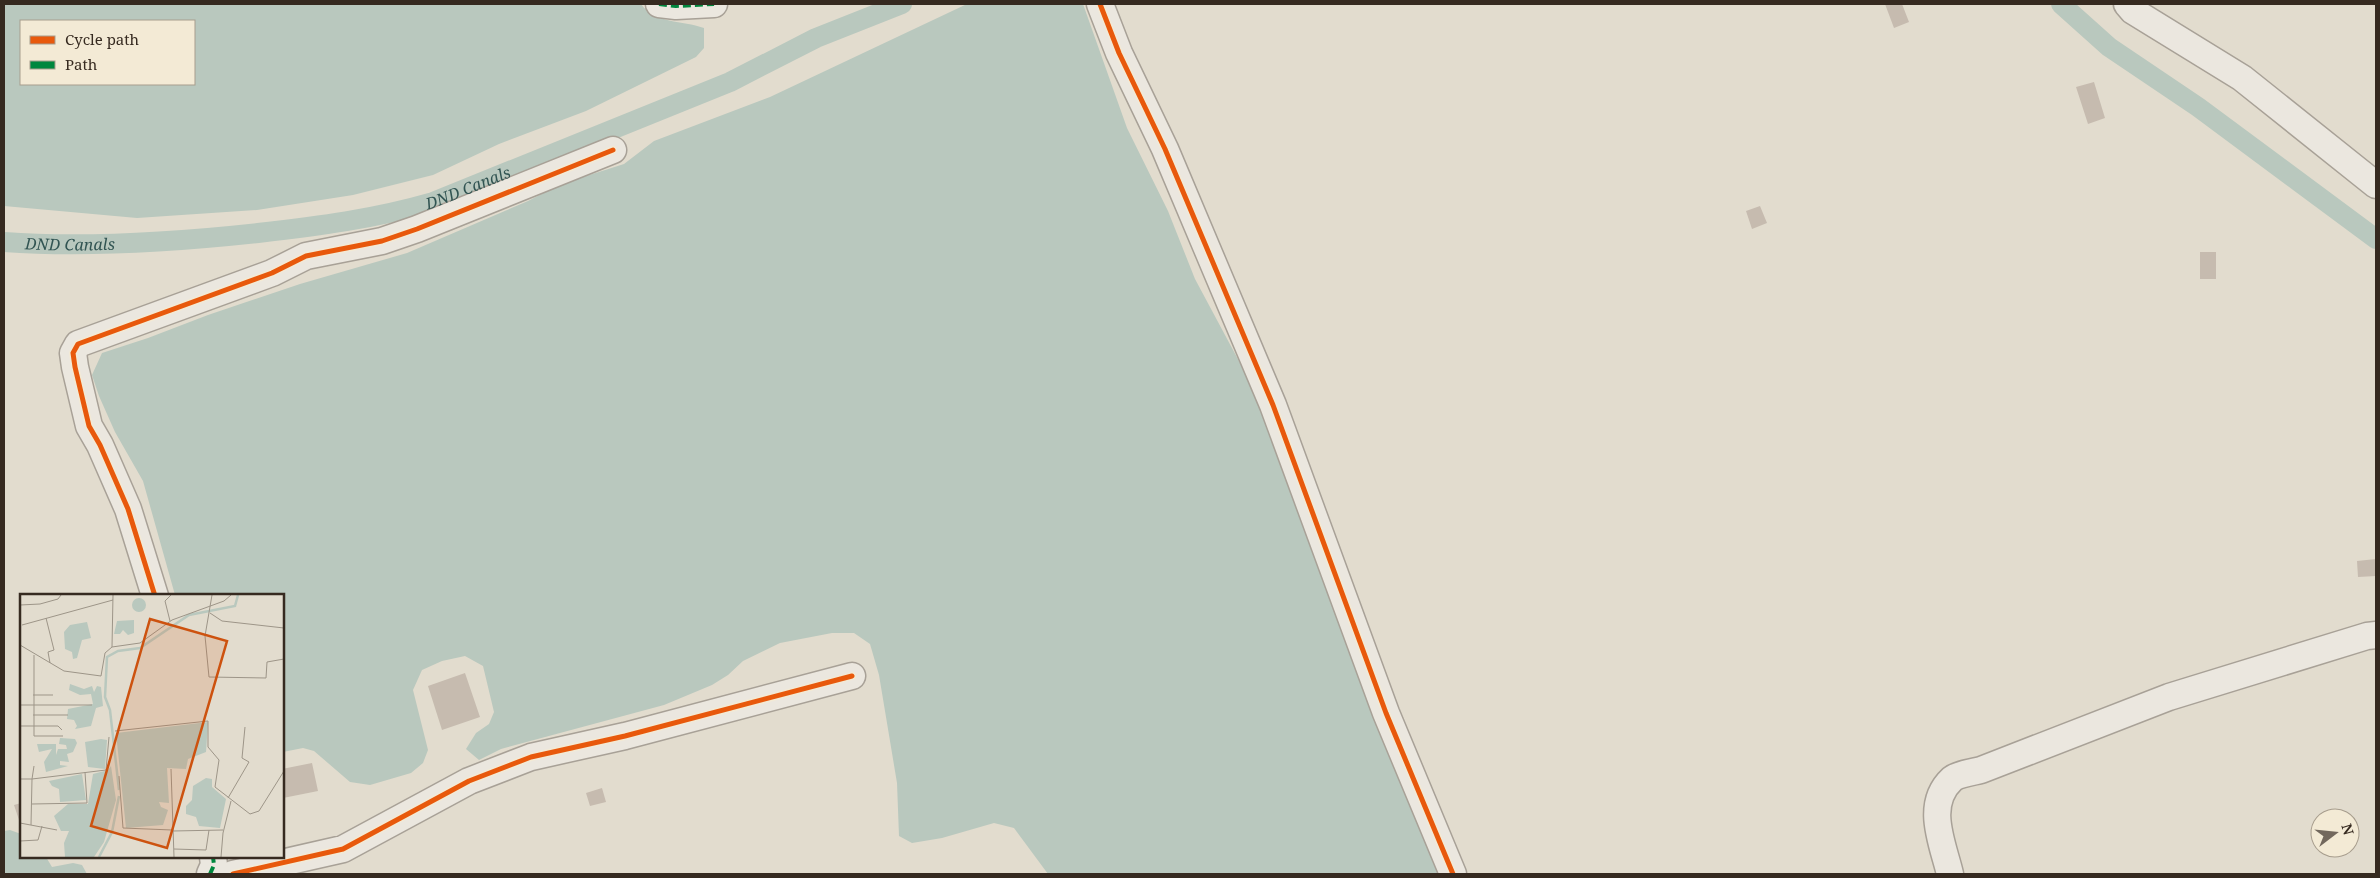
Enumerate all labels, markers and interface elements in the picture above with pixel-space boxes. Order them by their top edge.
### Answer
legend [20,20,195,85]
text: Cycle path [65,29,140,49]
text: Path [65,54,98,74]
water label: DND Canals [422,161,514,215]
water label: DND Canals [23,232,115,255]
inset map [20,594,284,858]
north arrow [2310,808,2360,858]
text: N [2337,821,2359,837]

